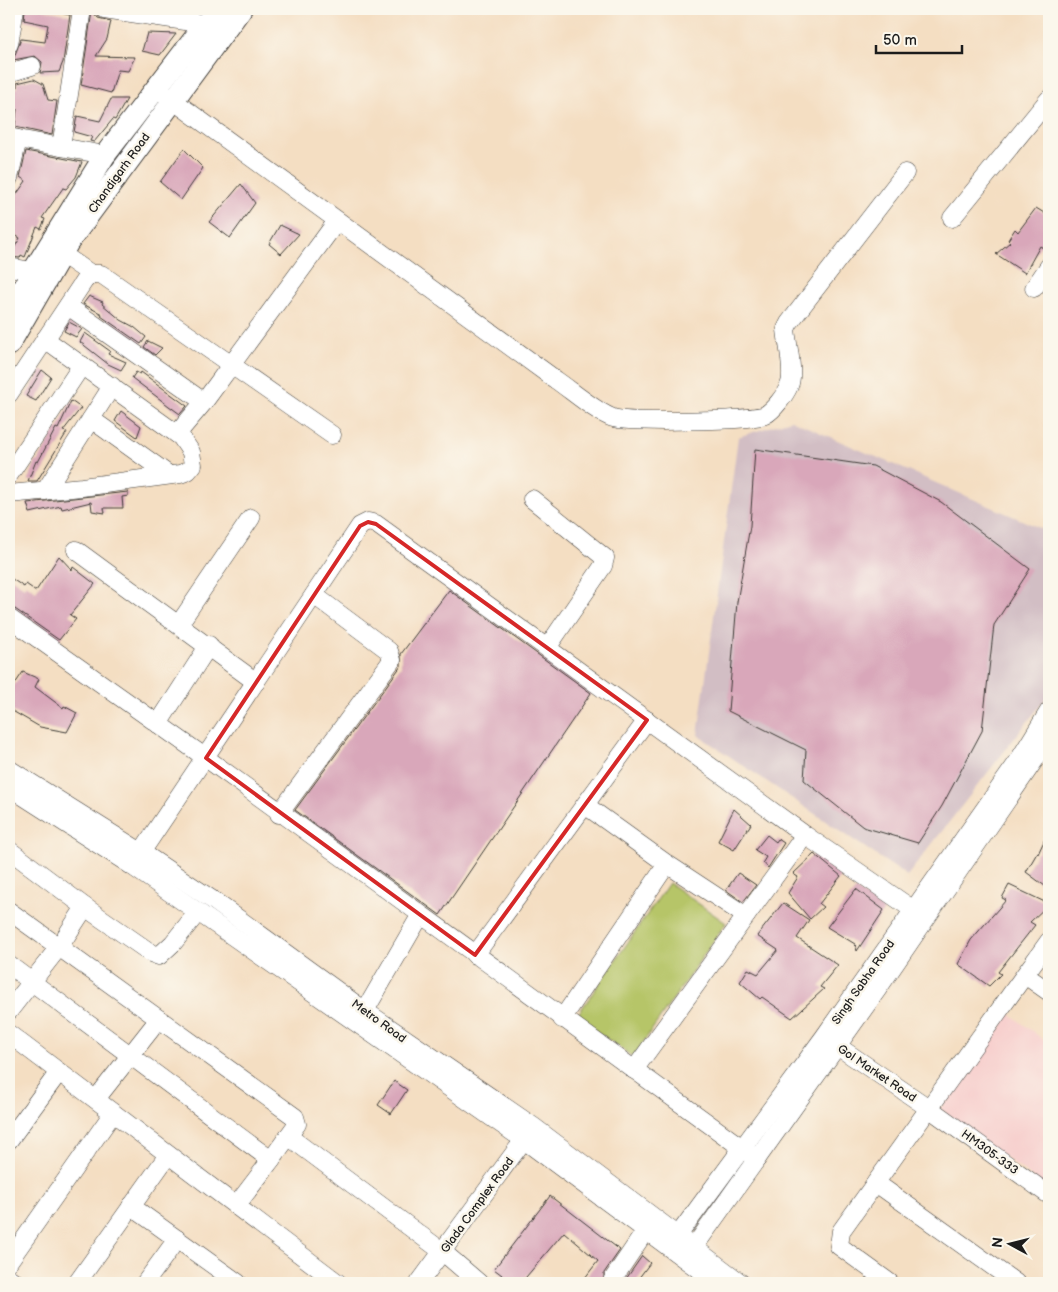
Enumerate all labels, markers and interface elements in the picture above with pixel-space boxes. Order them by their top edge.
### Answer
scale bar [876,22,962,54]
text: 50 m [883,31,917,50]
street label: Chandigarh Road [85,130,154,216]
street label: Singh Sabha Road [829,937,898,1028]
street label: Metro Road [348,996,409,1046]
street label: Gol Market Road [834,1041,919,1105]
street label: HM305-333 [958,1127,1021,1178]
street label: Glada Complex Road [438,1154,517,1256]
north arrow [986,1220,1036,1270]
text: N [989,1236,1007,1249]

